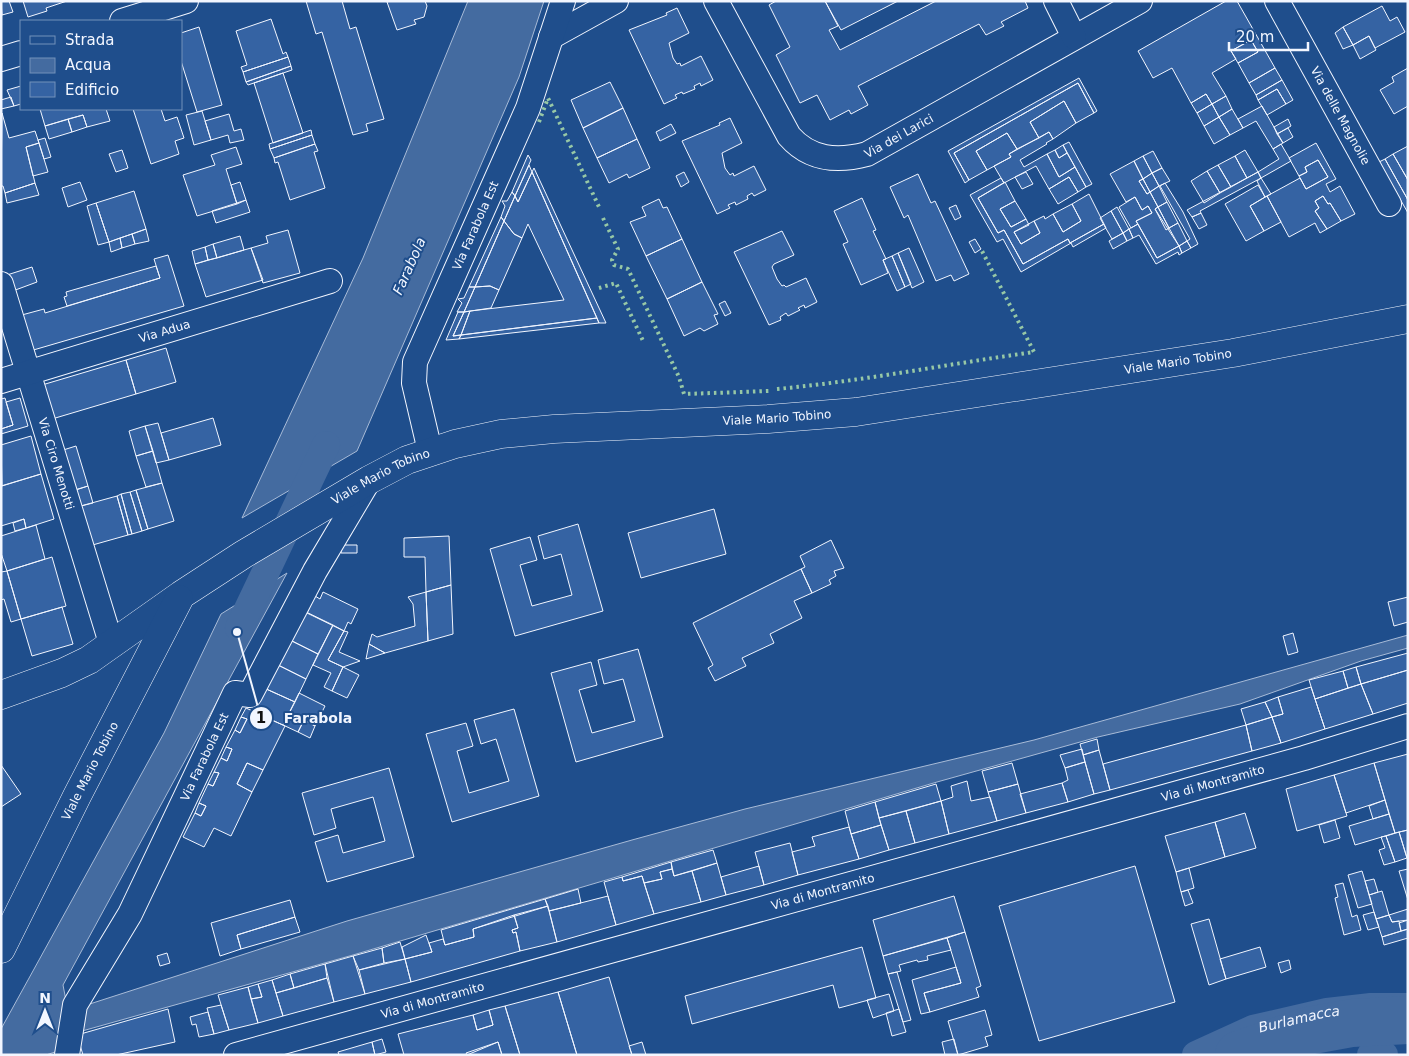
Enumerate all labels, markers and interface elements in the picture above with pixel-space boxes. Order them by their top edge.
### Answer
legend [20,20,182,110]
scale bar [1229,20,1308,52]
text: 20 m [1236,28,1274,46]
text: Strada [65,31,114,49]
text: Acqua [65,56,111,74]
street label: Via delle Magnolie [1308,64,1373,167]
text: Edificio [65,81,119,99]
street label: Via dei Larici [862,111,936,161]
street label: Via Farabola Est [450,179,502,272]
water label: Farabola [389,235,429,297]
street label: Via Adua [137,317,192,346]
street label: Viale Mario Tobino [1123,346,1233,377]
street label: Viale Mario Tobino [722,407,832,428]
street label: Via Ciro Menotti [35,416,77,511]
street label: Viale Mario Tobino [329,446,432,508]
callout: Farabola [249,703,362,732]
text: 1 [256,709,266,727]
street label: Via Farabola Est [178,710,232,803]
text: Farabola [284,710,352,726]
street label: Viale Mario Tobino [59,719,121,823]
street label: Via di Montramito [1160,762,1266,804]
street label: Via di Montramito [769,871,876,913]
street label: Via di Montramito [379,979,486,1021]
north arrow [20,986,70,1036]
text: N [39,990,51,1006]
water label: Burlamacca [1257,1003,1341,1035]

